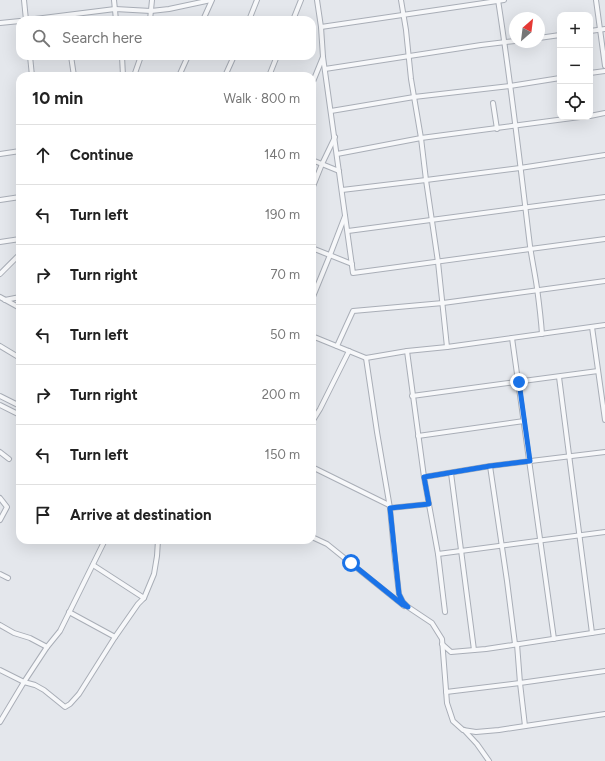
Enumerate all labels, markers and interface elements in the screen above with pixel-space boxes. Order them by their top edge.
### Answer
north arrow [509,12,545,48]
map controls [557,12,593,120]
button: + [557,12,593,48]
search box [16,16,316,60]
icon: search [30,27,52,49]
text: Search here [62,29,142,47]
button: − [557,48,593,84]
button: locate [557,84,593,120]
text: 10 min [32,88,83,108]
text: Walk · 800 m [224,91,300,106]
icon: ahead [32,144,54,166]
text: Continue [70,146,133,164]
text: 140 m [264,147,300,162]
icon: left [32,204,54,226]
text: Turn left [70,206,128,224]
text: 190 m [265,207,300,222]
icon: right [32,264,54,286]
text: Turn right [70,266,138,284]
text: 70 m [270,267,300,282]
icon: left [32,324,54,346]
text: Turn left [70,326,128,344]
text: 50 m [270,327,300,342]
route end [510,373,528,391]
icon: right [32,384,54,406]
text: Turn right [70,386,138,404]
text: 200 m [262,387,300,402]
icon: left [32,444,54,466]
text: Turn left [70,446,128,464]
text: 150 m [265,447,300,462]
icon: arrive [32,504,54,526]
text: Arrive at destination [70,506,211,524]
route start [342,554,360,572]

